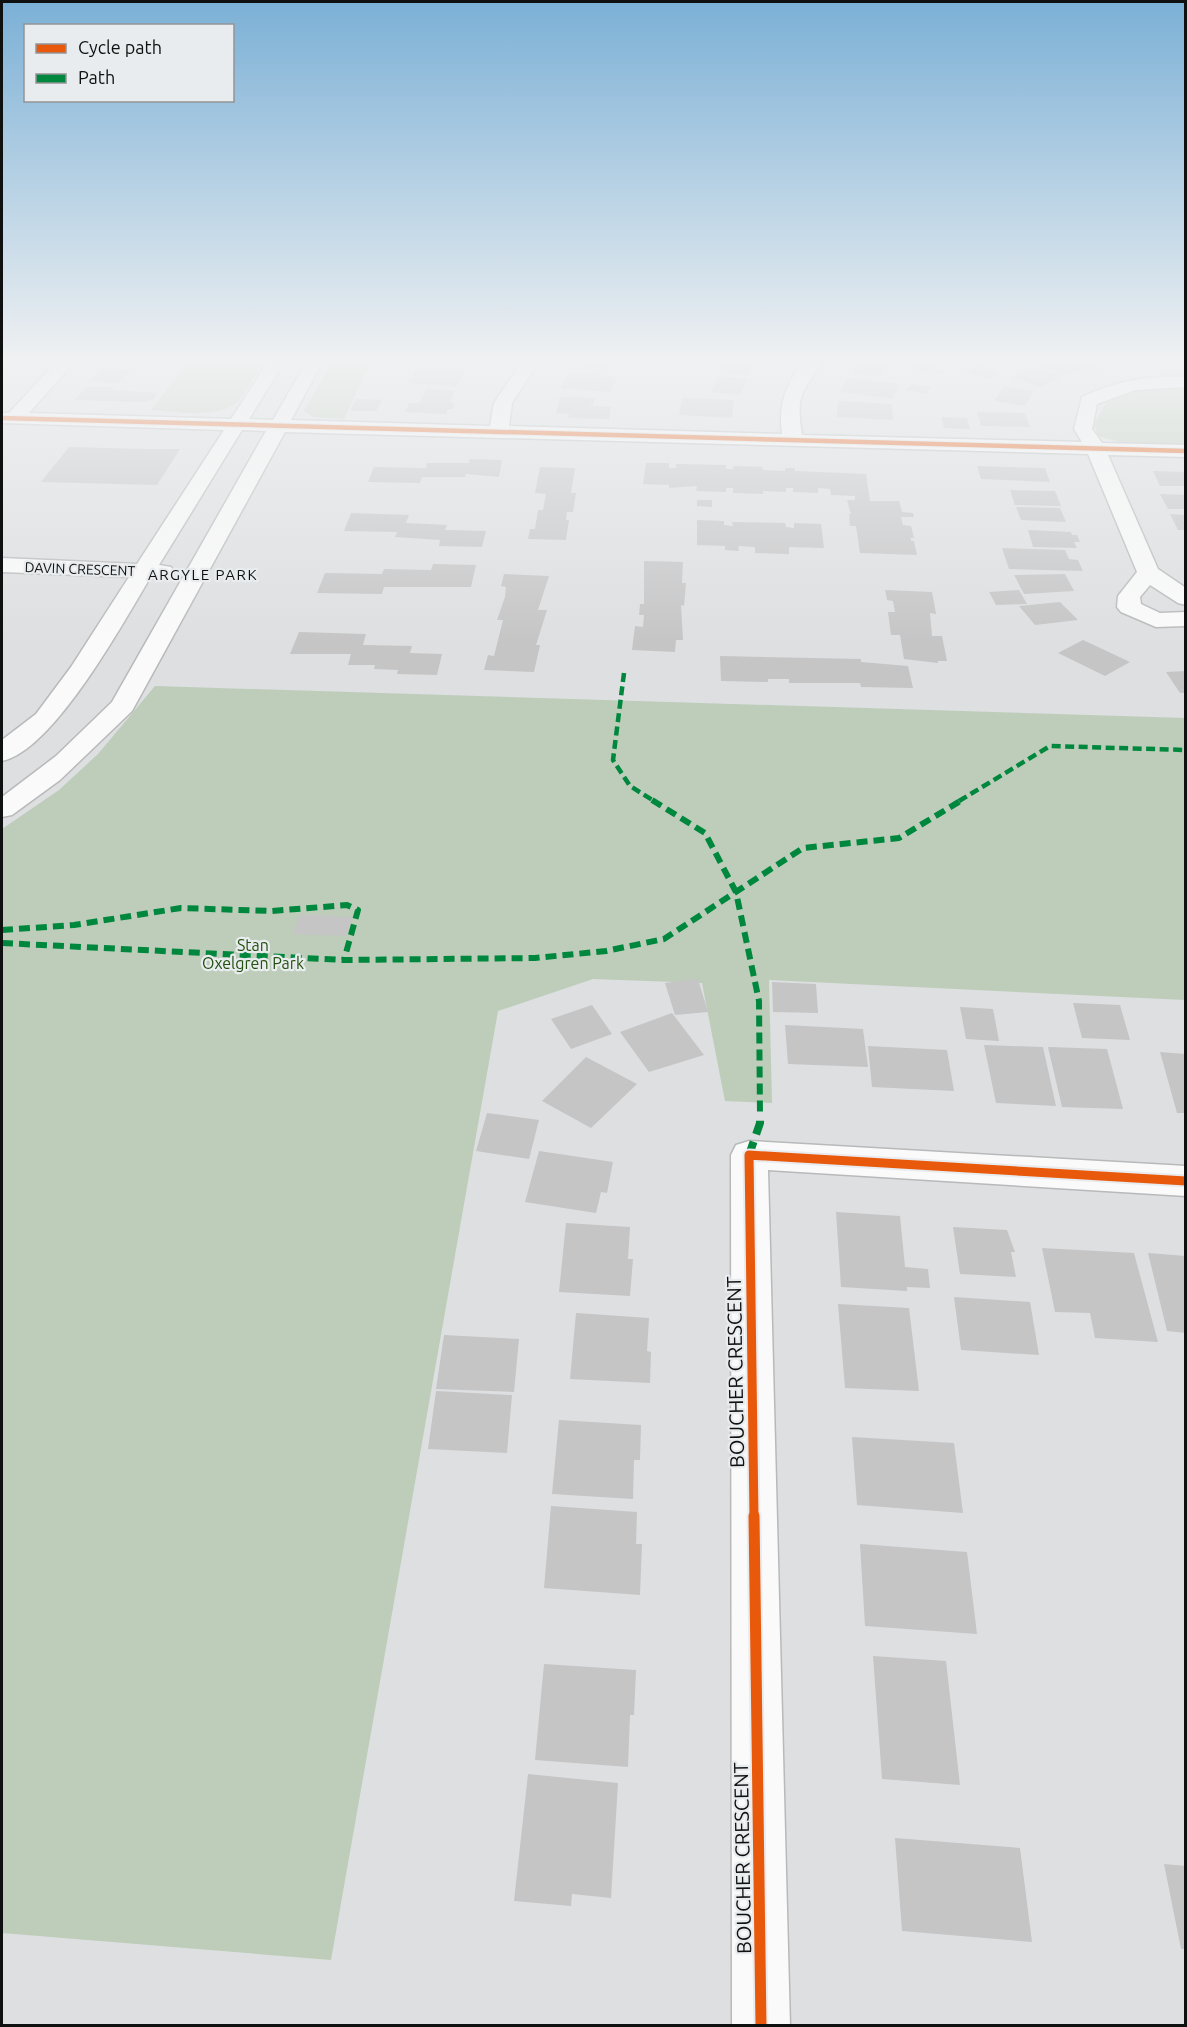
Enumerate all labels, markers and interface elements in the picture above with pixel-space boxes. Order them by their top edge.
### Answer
legend [24,24,234,102]
text: Cycle path [78,37,162,57]
text: Path [78,67,115,87]
street label: DAVIN CRESCENT [24,559,136,579]
district label: ARGYLE PARK [148,566,258,583]
park label: Stan Oxelgren Park [202,936,304,972]
street label: BOUCHER CRESCENT [722,1276,748,1468]
street label: BOUCHER CRESCENT [729,1762,755,1954]

